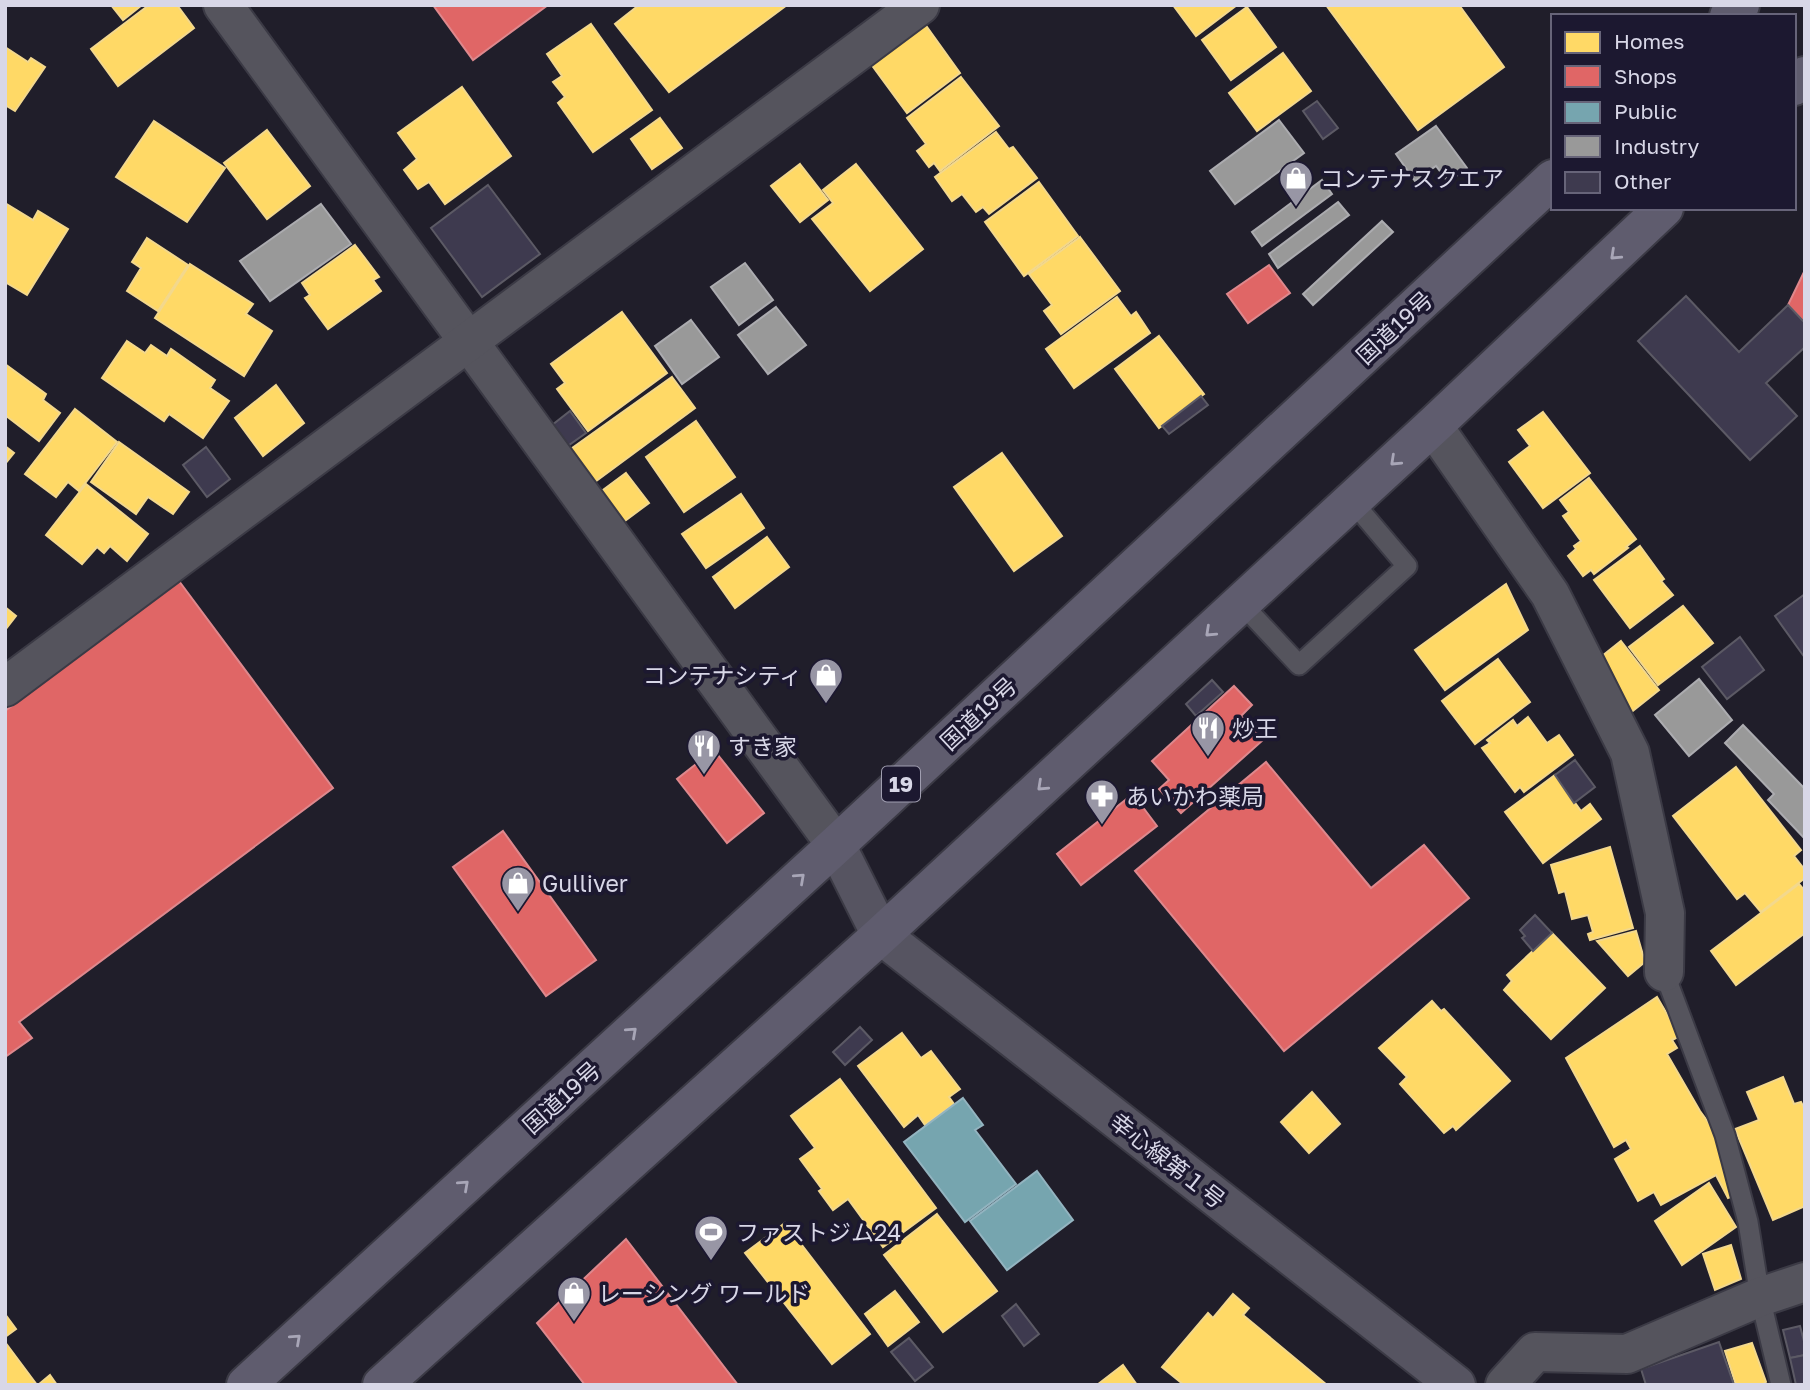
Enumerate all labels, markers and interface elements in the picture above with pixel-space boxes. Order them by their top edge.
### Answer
legend [1551,14,1796,210]
text: Homes [1614,28,1684,54]
text: Shops [1614,63,1677,89]
text: Public [1614,98,1677,124]
text: Industry [1614,133,1699,159]
shop icon: コンテナスクエア [1277,159,1315,208]
place label: コンテナスクエア [1320,164,1504,192]
text: Other [1614,168,1671,194]
one-way arrow [1610,247,1623,259]
street label: 国道19号 [1350,285,1438,369]
one-way arrow [1390,453,1403,465]
one-way arrow [1205,623,1218,636]
shop icon: コンテナシティ [807,656,845,705]
place label: コンテナシティ [642,661,802,689]
street label: 国道19号 [934,671,1022,755]
restaurant icon: 炒王 [1189,709,1227,758]
place label: 炒王 [1232,714,1278,742]
restaurant icon: すき家 [685,727,723,776]
place label: すき家 [728,732,797,760]
road number: 19 [882,766,920,802]
pharmacy icon: あいかわ薬局 [1083,777,1121,826]
one-way arrow [1037,778,1050,790]
place label: あいかわ薬局 [1126,782,1264,810]
shop icon: Gulliver [499,864,537,913]
place label: Gulliver [542,869,628,897]
one-way arrow [792,874,805,886]
one-way arrow [624,1027,637,1040]
street label: 国道19号 [517,1055,605,1139]
street label: 幸心線第１号 [1105,1106,1231,1214]
one-way arrow [456,1181,469,1193]
sports icon: ファストジム24 [692,1213,730,1262]
place label: ファストジム24 [736,1218,901,1246]
shop icon: レーシング ワールド [555,1274,593,1323]
place label: レーシング ワールド [598,1279,810,1307]
one-way arrow [288,1334,301,1347]

